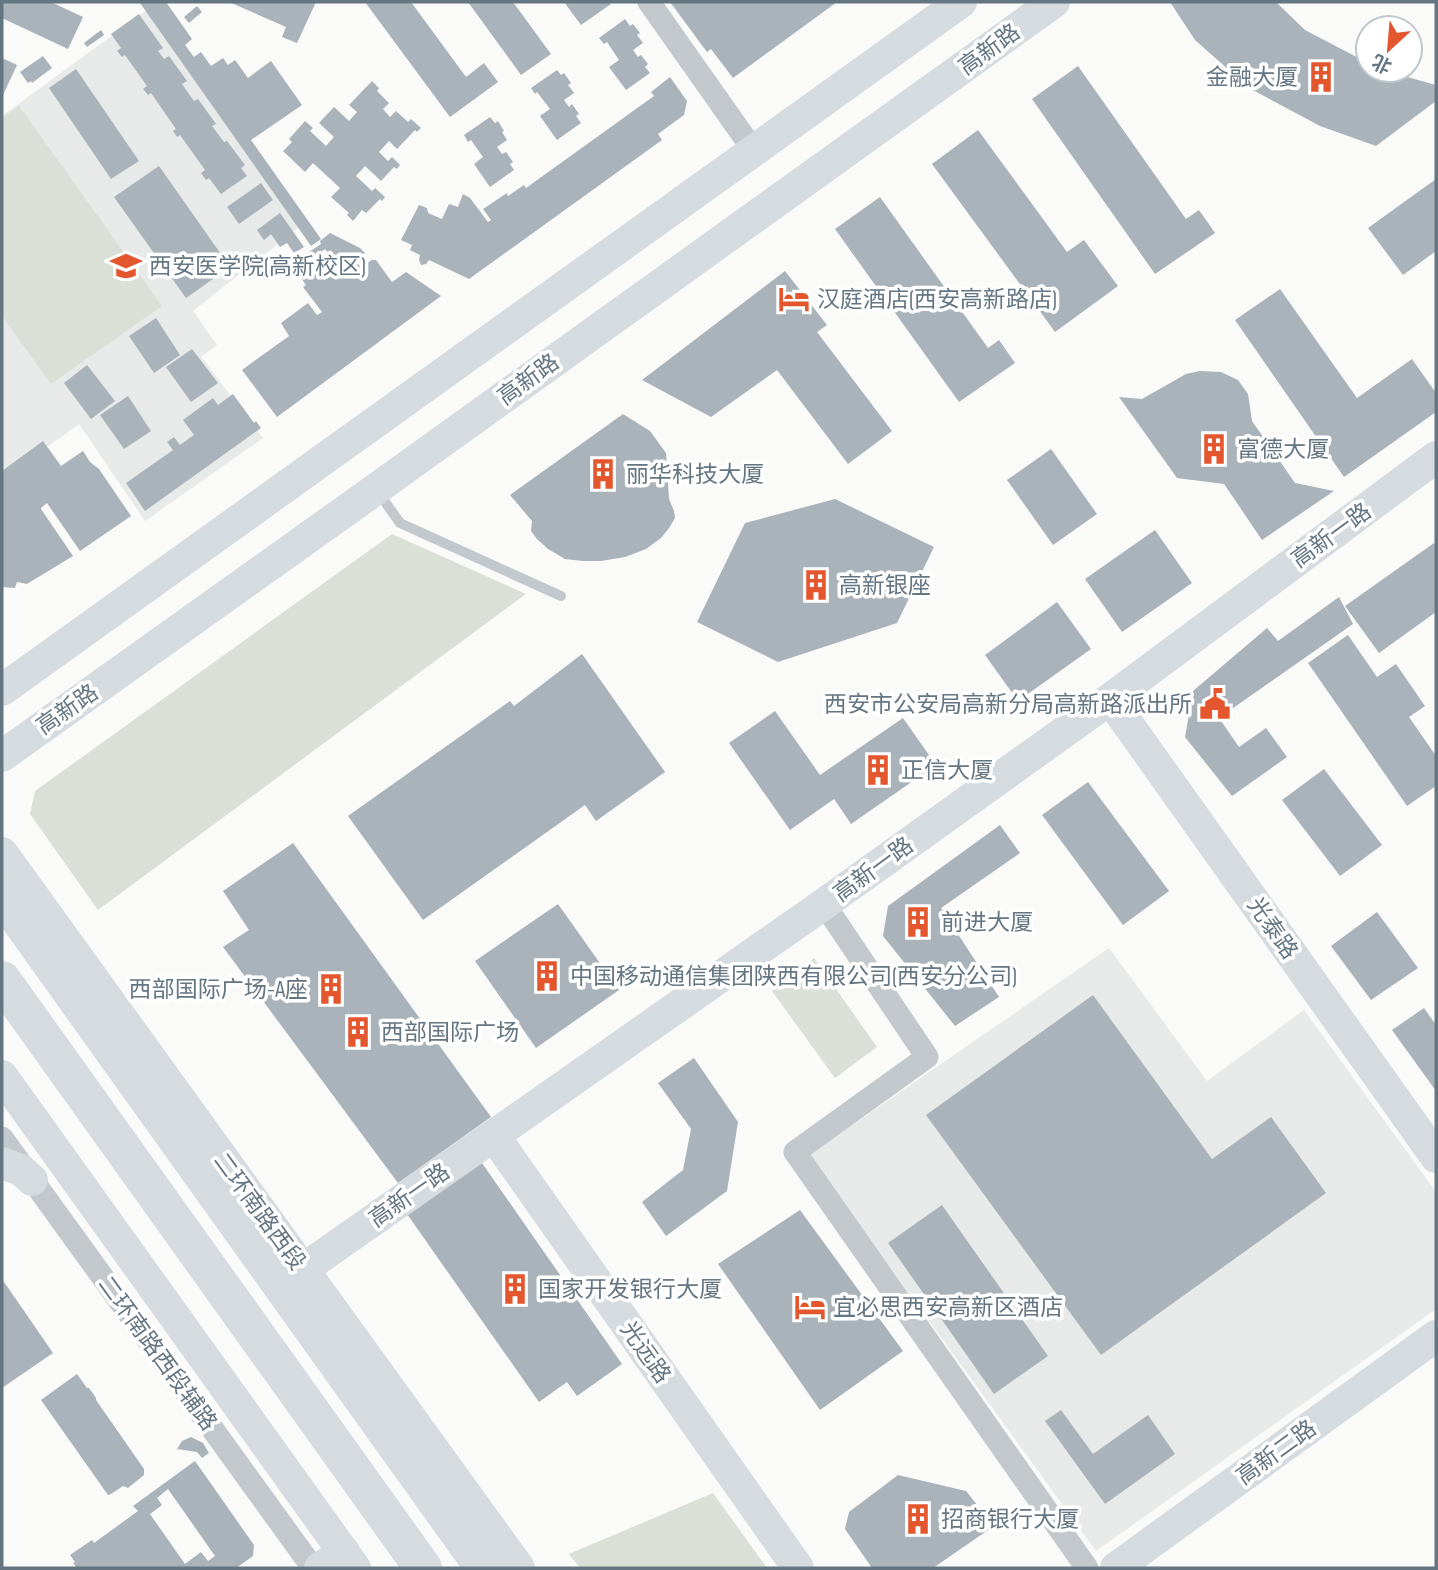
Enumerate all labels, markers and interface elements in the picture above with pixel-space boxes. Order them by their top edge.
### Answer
north arrow [1354,14,1424,84]
street label: 高新路 [953,18,1026,81]
text: 北 [1369,48,1396,77]
building icon: 金融大厦 [1304,60,1338,94]
place label: 金融大厦 [1206,64,1298,92]
school or university icon: 西安医学院(高新校区) [109,249,143,283]
place label: 西安医学院(高新校区) [149,253,366,281]
hotel icon: 汉庭酒店(西安高新路店) [777,282,811,316]
place label: 汉庭酒店(西安高新路店) [817,286,1057,314]
street label: 高新路 [492,348,565,411]
building icon: 富德大厦 [1197,432,1231,466]
place label: 富德大厦 [1237,436,1329,464]
building icon: 丽华科技大厦 [586,457,620,491]
place label: 丽华科技大厦 [626,461,764,489]
street label: 高新一路 [1286,497,1377,574]
building icon: 高新银座 [799,568,833,602]
place label: 高新银座 [839,572,931,600]
street label: 高新路 [31,679,104,741]
public building icon: 西安市公安局高新分局高新路派出所 [1198,687,1232,721]
place label: 西安市公安局高新分局高新路派出所 [824,691,1192,719]
building icon: 正信大厦 [861,753,895,787]
place label: 正信大厦 [901,757,993,785]
street label: 高新一路 [828,831,919,908]
street label: 光泰路 [1241,892,1303,965]
building icon: 前进大厦 [901,905,935,939]
place label: 前进大厦 [941,909,1033,937]
building icon: 中国移动通信集团陕西有限公司(西安分公司) [530,959,564,993]
place label: 中国移动通信集团陕西有限公司(西安分公司) [570,963,1017,991]
building icon: 西部国际广场-A座 [314,972,348,1006]
place label: 西部国际广场-A座 [129,976,308,1004]
building icon: 西部国际广场 [341,1015,375,1049]
place label: 西部国际广场 [381,1019,519,1047]
street label: 二环南路西段 [207,1148,311,1276]
street label: 高新一路 [364,1158,455,1234]
street label: 二环南路西段辅路 [92,1271,223,1436]
building icon: 国家开发银行大厦 [498,1272,532,1306]
place label: 国家开发银行大厦 [538,1276,722,1304]
hotel icon: 宜必思西安高新区酒店 [793,1290,827,1324]
place label: 宜必思西安高新区酒店 [833,1294,1063,1322]
street label: 光远路 [614,1316,676,1389]
street label: 高新二路 [1231,1414,1322,1491]
building icon: 招商银行大厦 [901,1502,935,1536]
place label: 招商银行大厦 [941,1506,1079,1534]

